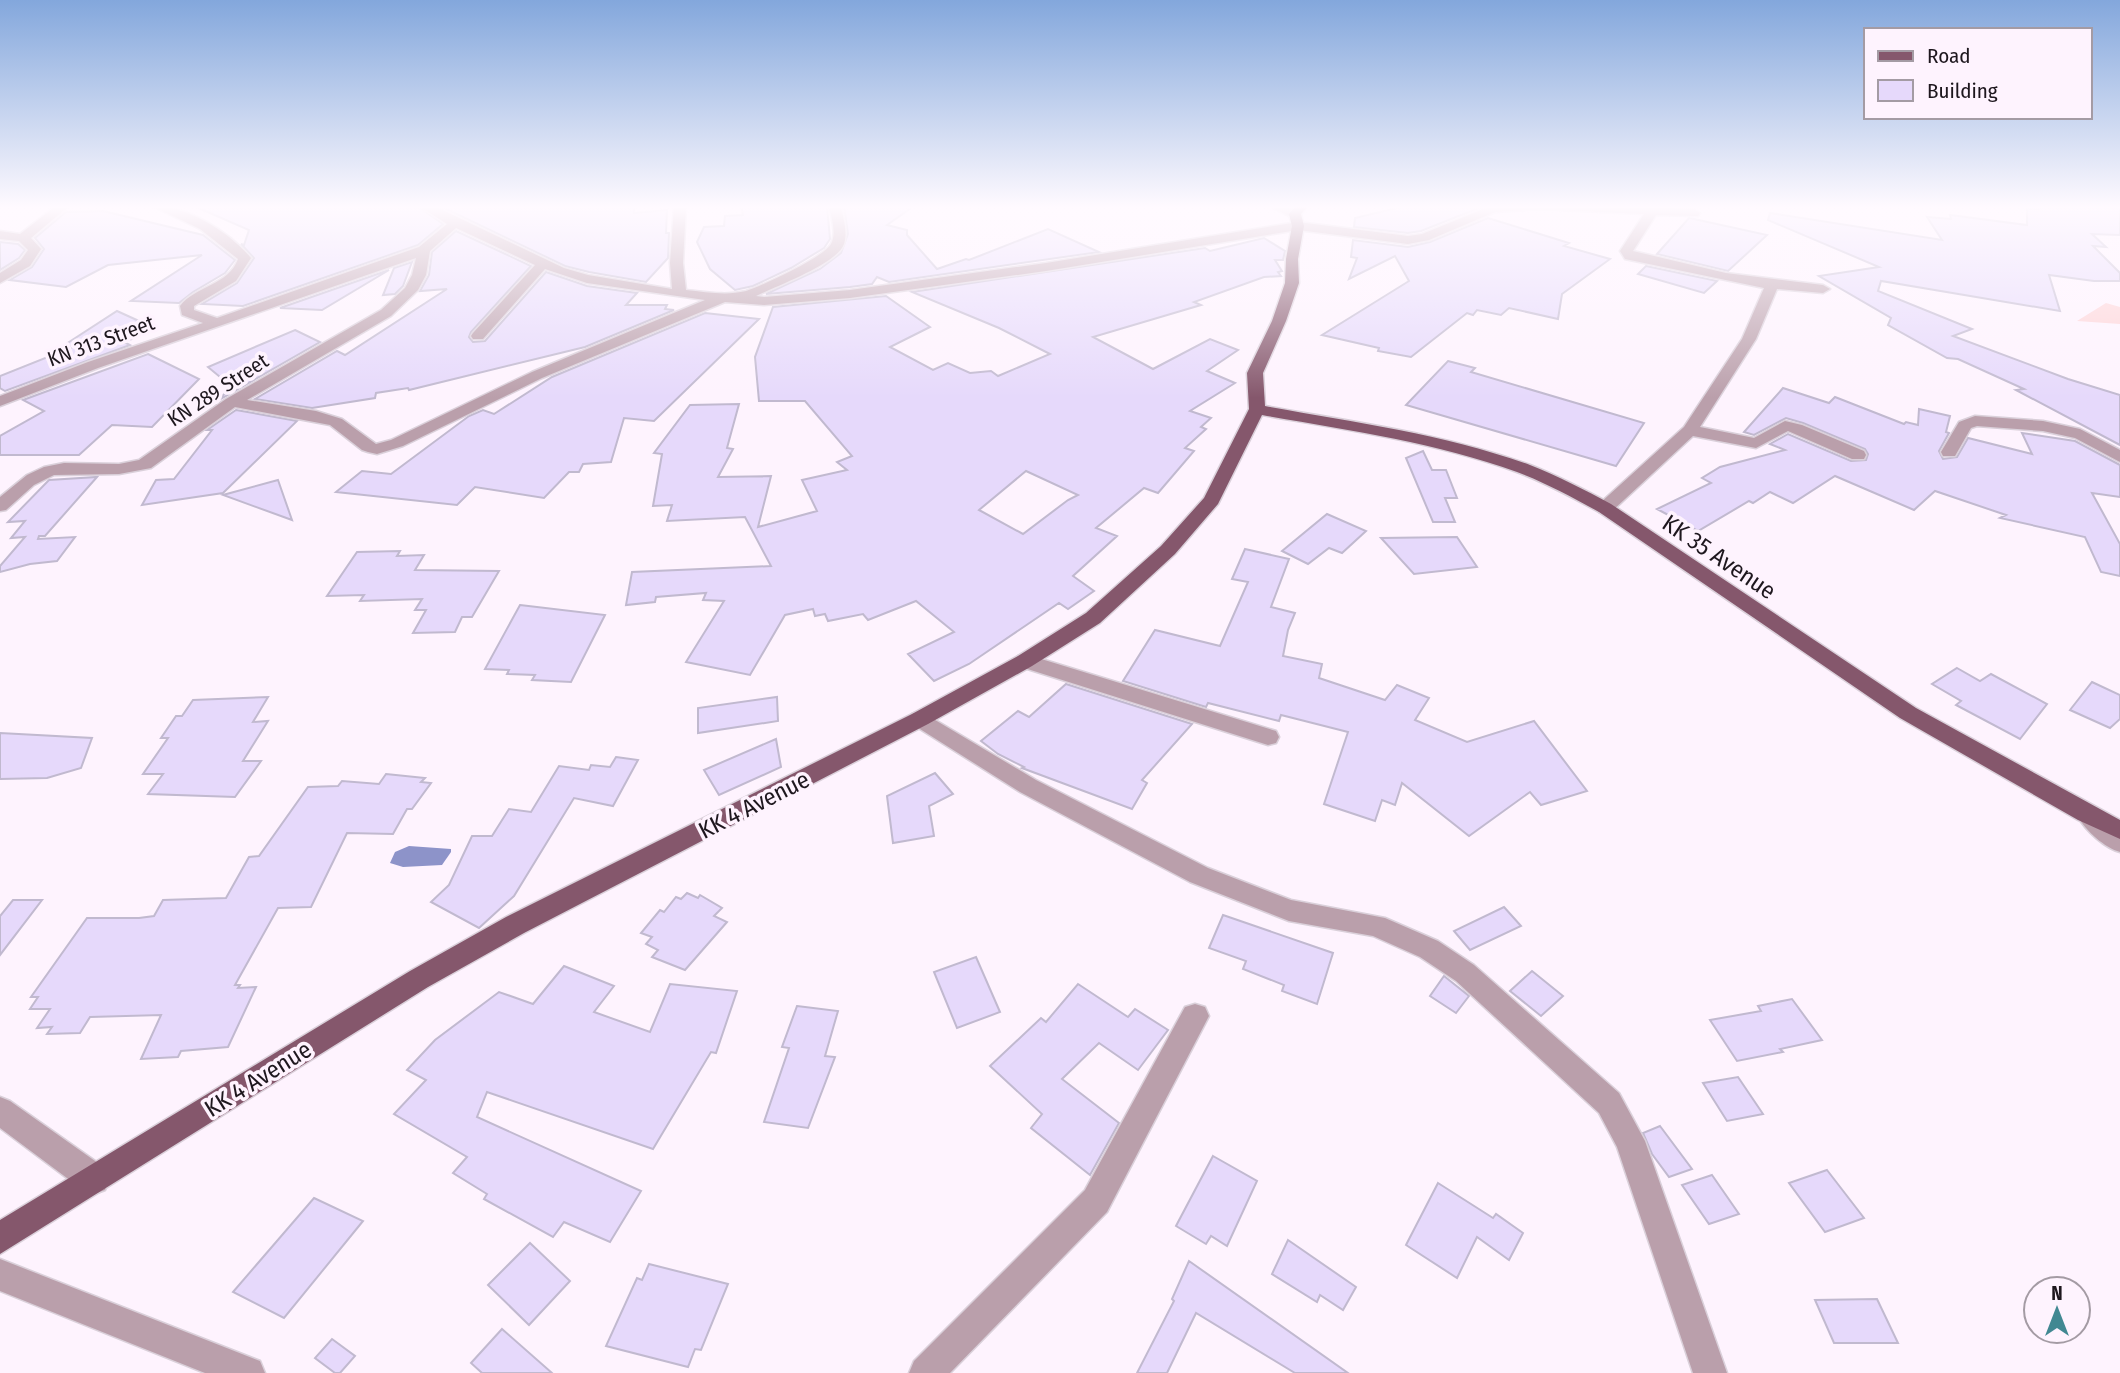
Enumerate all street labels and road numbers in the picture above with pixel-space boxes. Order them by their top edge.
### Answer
street label: KN 313 Street [44,310,158,372]
street label: KN 289 Street [163,348,273,432]
street label: KK 35 Avenue [1657,509,1781,605]
street label: KK 4 Avenue [694,765,814,845]
street label: KK 4 Avenue [200,1035,316,1123]

